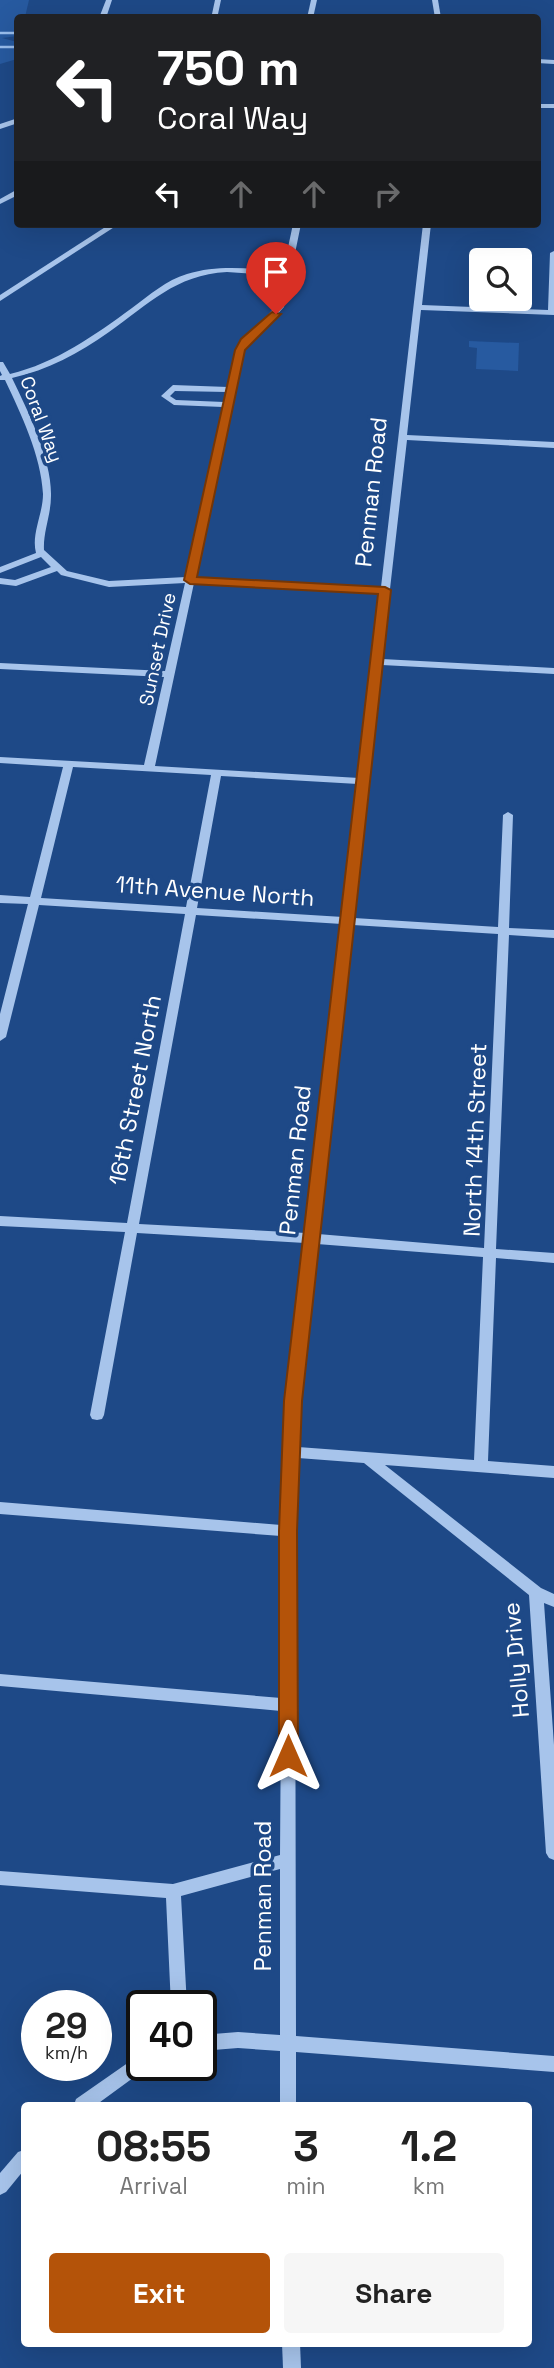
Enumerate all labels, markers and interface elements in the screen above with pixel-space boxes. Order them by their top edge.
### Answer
text: 750 m [157,37,300,99]
icon: left [42,42,133,133]
text: Coral Way [157,98,308,138]
icon: left [149,175,187,213]
icon: ahead [222,175,260,213]
icon: ahead [295,175,333,213]
icon: right [368,175,406,213]
pin [246,242,306,314]
map controls [469,248,532,311]
button: search [469,248,532,311]
icon: arrive [257,253,295,291]
street label: Coral Way [14,373,69,466]
street label: Penman Road [348,416,394,568]
street label: Sunset Drive [133,590,182,708]
street label: 11th Avenue North [114,869,316,913]
street label: 16th Street North [102,992,168,1188]
street label: North 14th Street [457,1043,493,1237]
street label: Penman Road [272,1084,318,1236]
street label: Holly Drive [496,1601,536,1719]
position arrow [251,1719,325,1793]
street label: Penman Road [248,1821,278,1971]
speed limit sign: 40 [126,1990,217,2081]
text: 29 [45,2004,88,2048]
text: km/h [45,2041,88,2064]
text: 08:55 [96,2120,211,2173]
text: 3 [293,2120,319,2173]
text: 1.2 [401,2120,457,2173]
text: Arrival [119,2171,188,2201]
text: min [286,2171,326,2201]
text: km [413,2171,445,2201]
button: Exit [49,2253,270,2333]
button: Share [284,2253,504,2333]

